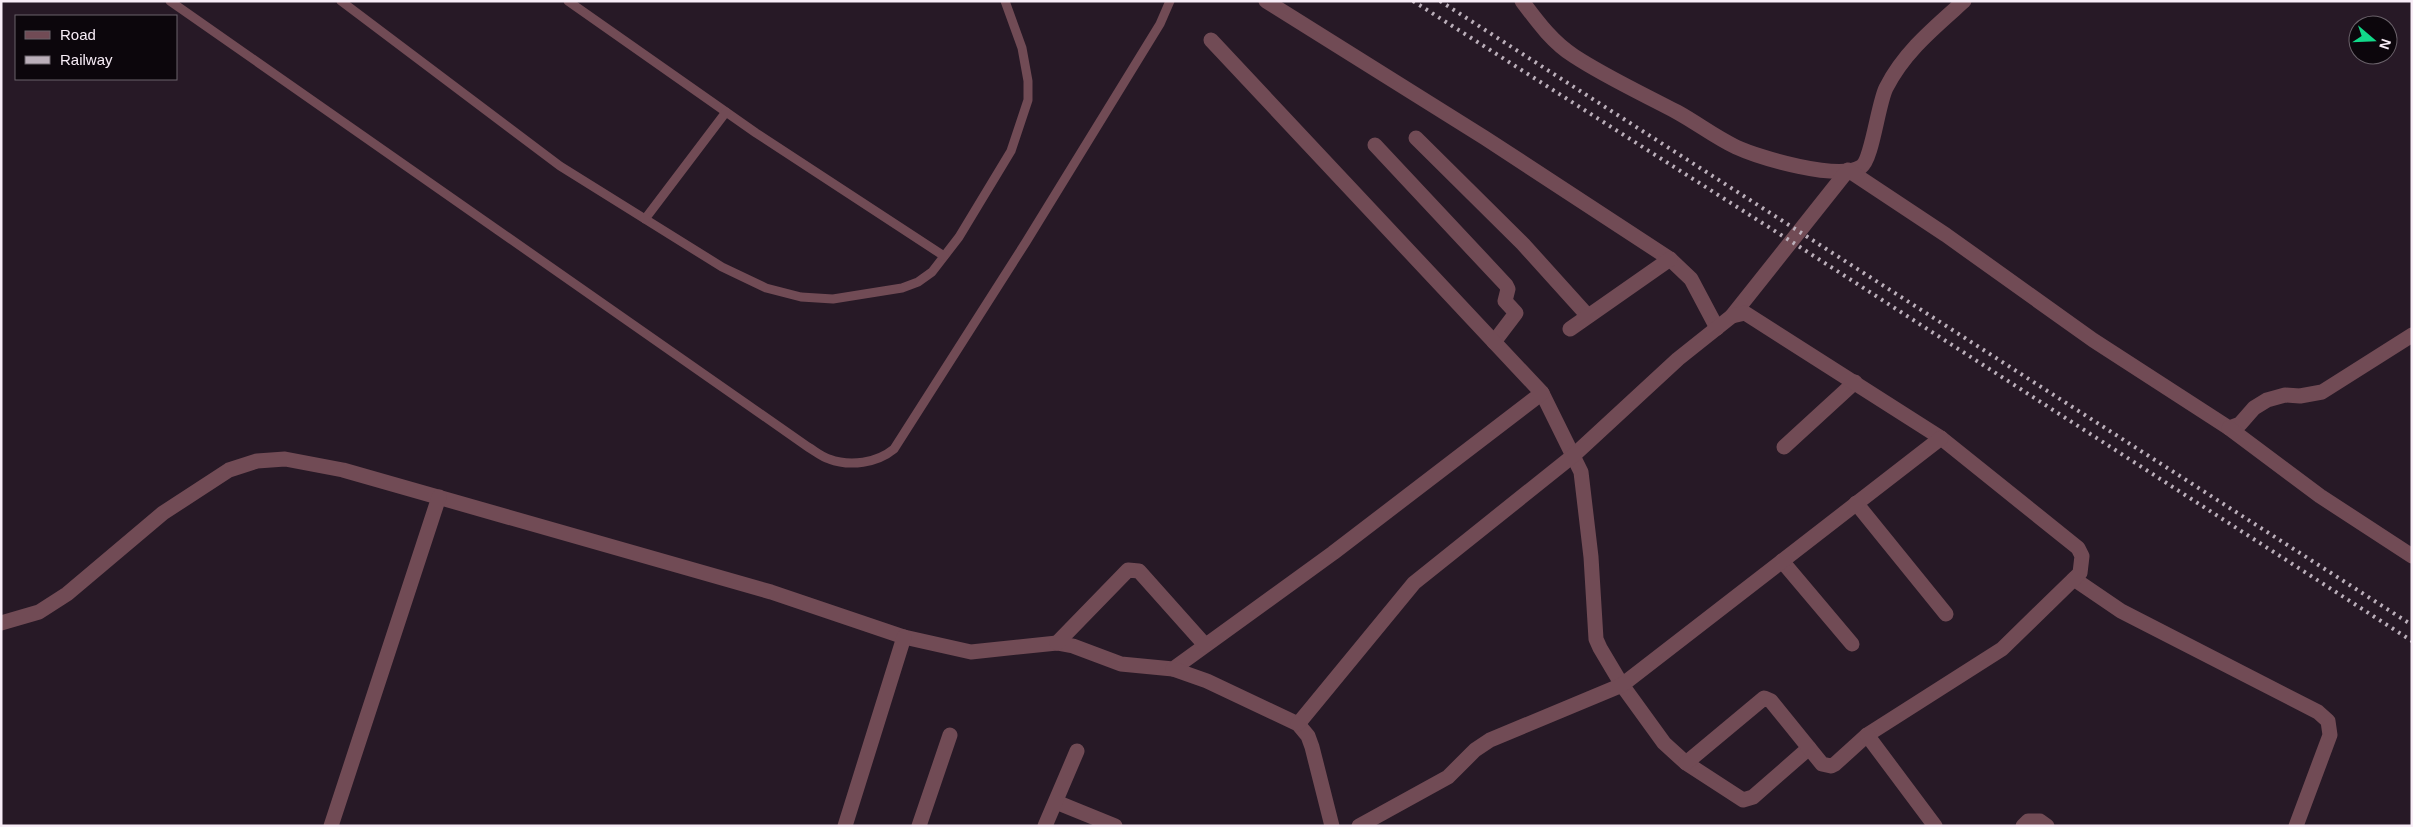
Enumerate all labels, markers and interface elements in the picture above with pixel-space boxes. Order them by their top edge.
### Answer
legend [15,15,178,80]
north arrow [2348,15,2398,65]
text: Road [60,26,96,43]
text: N [2376,37,2395,52]
text: Railway [60,51,113,68]

